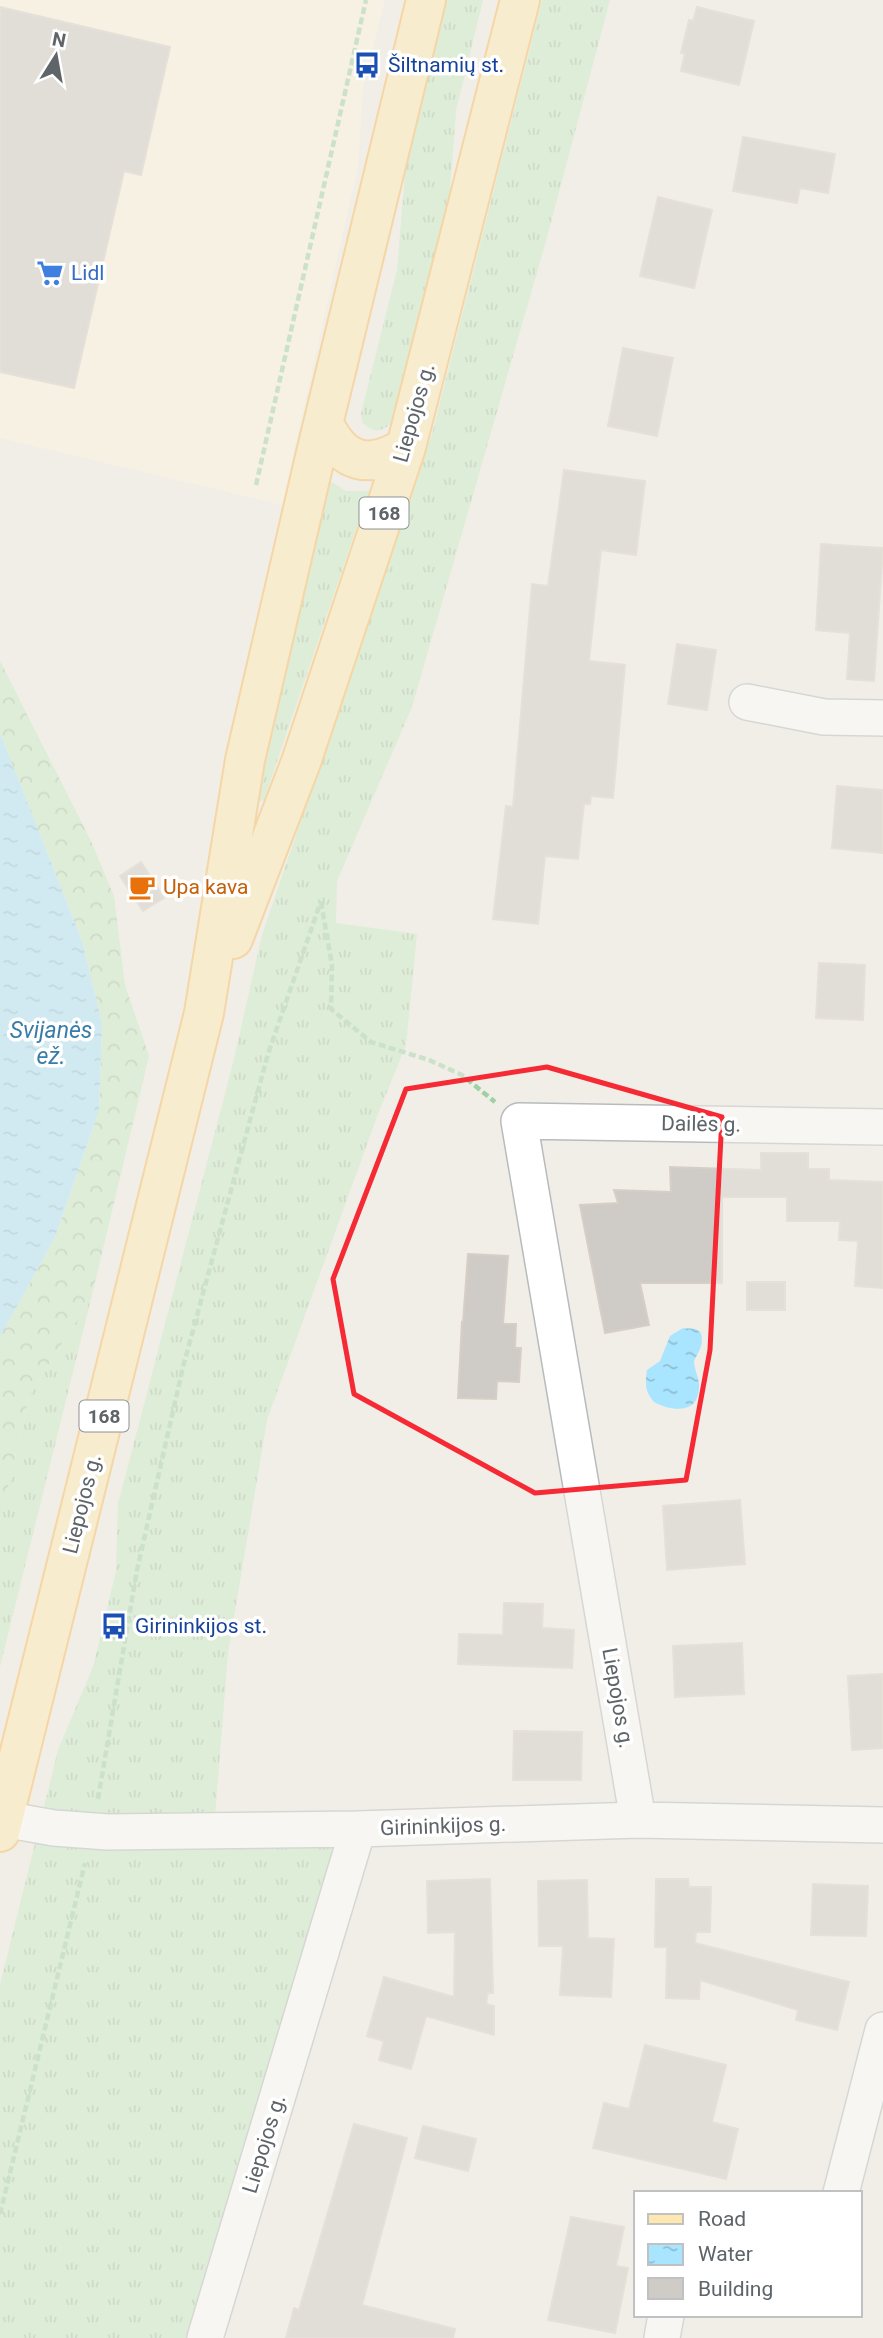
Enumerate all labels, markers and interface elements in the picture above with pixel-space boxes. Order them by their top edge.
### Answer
north arrow [21,21,91,91]
text: N [50,27,68,52]
bus stop icon: Šiltnamių st. [352,50,382,80]
place label: Šiltnamių st. [388,53,504,77]
supermarket icon: Lidl [35,258,65,288]
place label: Lidl [71,261,104,285]
street label: Liepojos g. [388,361,440,465]
road number: 168 [360,498,408,528]
cafe icon: Upa kava [127,872,157,902]
place label: Upa kava [163,875,248,899]
water label: Svijanės ež. [10,1017,92,1070]
street label: Dailės g. [661,1111,741,1137]
road number: 168 [80,1400,128,1432]
street label: Liepojos g. [58,1452,106,1556]
bus stop icon: Girininkijos st. [99,1611,129,1641]
place label: Girininkijos st. [135,1614,267,1638]
street label: Liepojos g. [597,1646,639,1750]
street label: Girininkijos g. [380,1812,506,1840]
street label: Liepojos g. [238,2092,290,2196]
legend [634,2191,862,2317]
text: Road [698,2207,746,2231]
text: Water [698,2242,753,2266]
text: Building [698,2277,773,2301]

